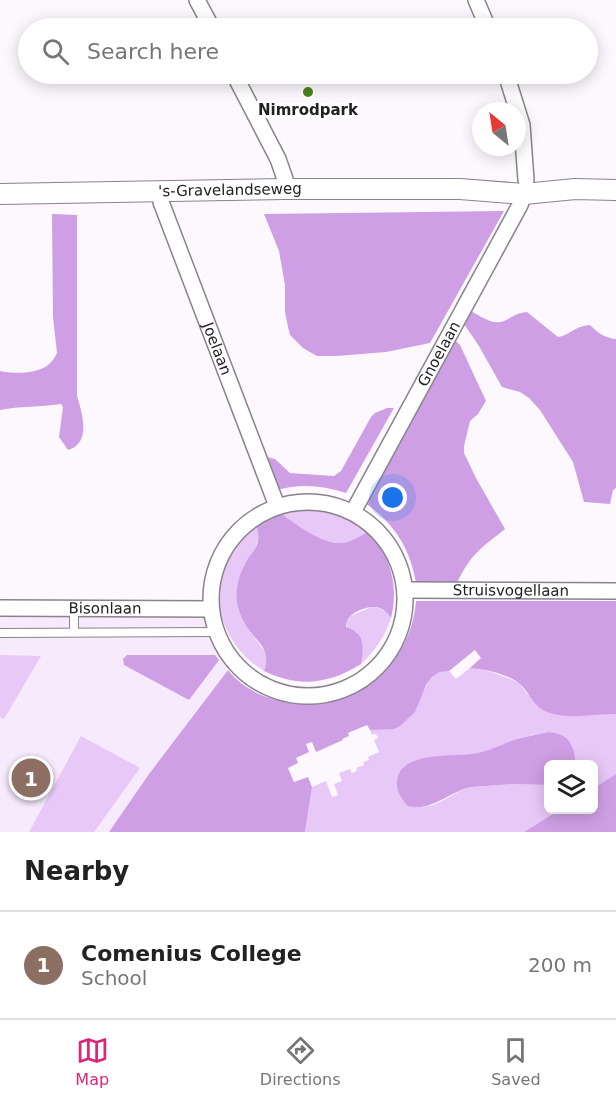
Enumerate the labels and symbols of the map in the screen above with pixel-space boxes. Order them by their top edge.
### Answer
marker: Nimrodpark [301,85,315,99]
place label: Nimrodpark [258,101,359,119]
north arrow [472,102,526,156]
street label: 's-Gravelandseweg [158,180,302,200]
street label: Gnoelaan [414,318,464,390]
street label: Joelaan [198,319,235,378]
your location [378,483,407,512]
street label: Struisvogellaan [453,581,569,600]
street label: Bisonlaan [68,599,142,618]
pin: 1 [12,756,51,800]

